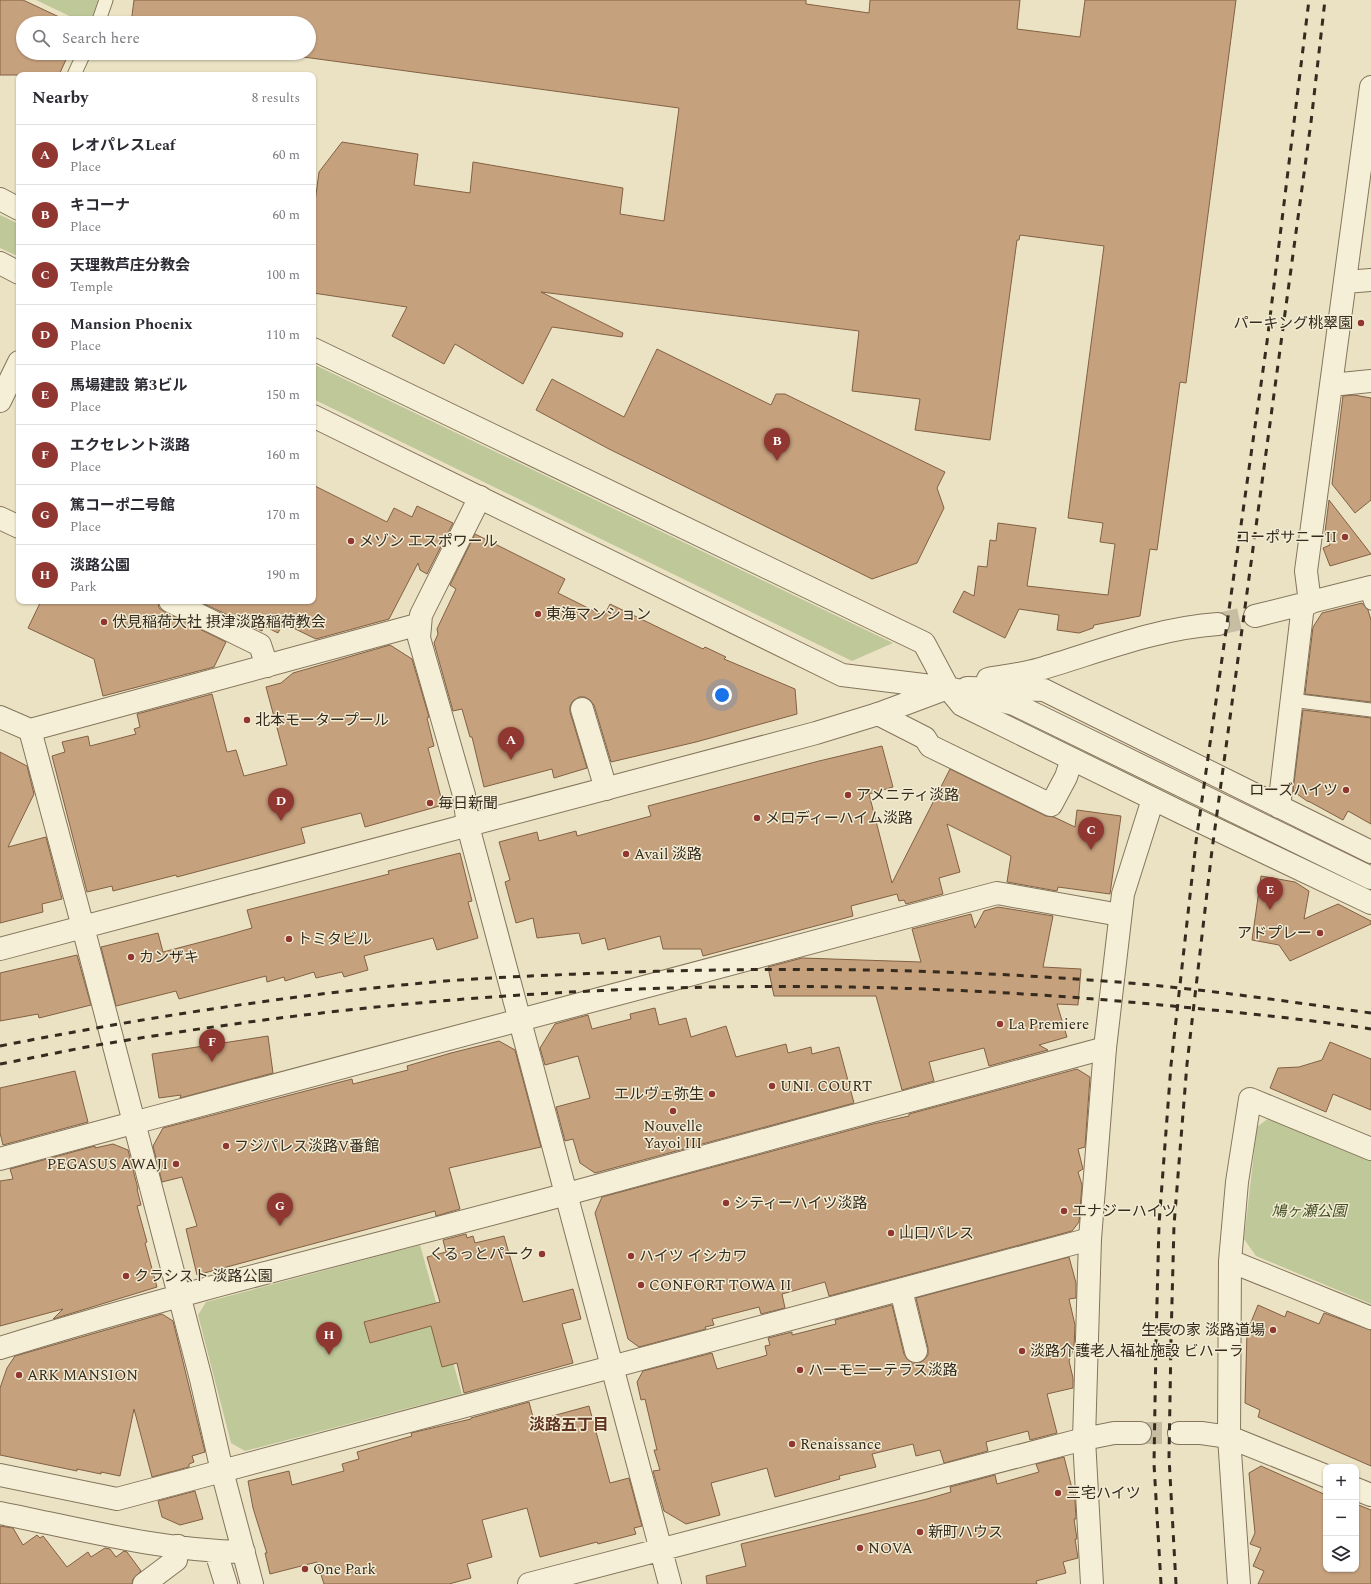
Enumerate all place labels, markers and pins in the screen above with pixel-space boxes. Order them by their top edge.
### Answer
place label: パーキング桃翠園 [1233,312,1353,335]
marker: パーキング桃翠園 [1356,318,1366,328]
pin: B [764,428,790,461]
place label: コーポサニーII [1235,526,1337,549]
place label: メゾン エスポワール [359,530,498,553]
marker: コーポサニーII [1340,532,1350,542]
marker: メゾン エスポワール [346,536,356,546]
place label: 東海マンション [546,603,651,626]
marker: 東海マンション [533,609,543,619]
place label: 伏見稲荷大社 摂津淡路稲荷教会 [112,611,326,634]
marker: 伏見稲荷大社 摂津淡路稲荷教会 [99,617,109,627]
place label: 北本モータープール [255,709,389,732]
marker: 北本モータープール [242,715,252,725]
pin: A [498,727,524,760]
place label: ローズハイツ [1249,779,1338,802]
place label: アメニティ淡路 [856,784,959,807]
marker: ローズハイツ [1341,785,1351,795]
pin: D [268,788,294,821]
marker: アメニティ淡路 [843,790,853,800]
place label: 毎日新聞 [438,792,498,815]
marker: 毎日新聞 [425,798,435,808]
place label: メロディーハイム淡路 [765,807,913,830]
marker: メロディーハイム淡路 [752,813,762,823]
pin: C [1078,817,1104,850]
place label: Avail 淡路 [634,843,702,866]
marker: Avail 淡路 [621,849,631,859]
pin: E [1257,877,1283,910]
place label: アドプレー [1237,922,1312,945]
place label: トミタビル [297,928,372,951]
marker: アドプレー [1315,928,1325,938]
marker: トミタビル [284,934,294,944]
place label: カンザキ [139,946,199,969]
marker: カンザキ [126,952,136,962]
place label: La Premiere [1008,1013,1089,1036]
marker: La Premiere [995,1019,1005,1029]
pin: F [199,1029,225,1062]
place label: UNI. COURT [780,1075,872,1098]
marker: UNI. COURT [767,1081,777,1091]
place label: エルヴェ弥生 [614,1083,704,1106]
marker: エルヴェ弥生 [707,1089,717,1099]
marker: Nouvelle Yayoi III [668,1106,678,1116]
place label: Nouvelle Yayoi III [643,1115,703,1155]
place label: フジパレス淡路V番館 [234,1135,379,1158]
marker: フジパレス淡路V番館 [221,1141,231,1151]
place label: PEGASUS AWAJI [47,1153,168,1176]
marker: PEGASUS AWAJI [171,1159,181,1169]
place label: シティーハイツ淡路 [734,1192,868,1215]
pin: G [267,1193,293,1226]
marker: シティーハイツ淡路 [721,1198,731,1208]
place label: エナジーハイツ [1072,1200,1176,1223]
marker: エナジーハイツ [1059,1206,1069,1216]
place label: 山口パレス [899,1222,974,1245]
marker: 山口パレス [886,1228,896,1238]
place label: くるっとパーク [429,1243,534,1266]
place label: ハイツ イシカワ [639,1245,747,1268]
marker: くるっとパーク [537,1249,547,1259]
marker: ハイツ イシカワ [626,1251,636,1261]
place label: クラシスト 淡路公園 [134,1265,272,1288]
marker: クラシスト 淡路公園 [121,1271,131,1281]
place label: CONFORT TOWA II [649,1274,792,1297]
marker: CONFORT TOWA II [636,1280,646,1290]
place label: 生長の家 淡路道場 [1141,1319,1265,1342]
pin: H [316,1322,342,1355]
marker: 生長の家 淡路道場 [1268,1325,1278,1335]
place label: 淡路介護老人福祉施設 ビハーラ [1030,1340,1244,1363]
marker: 淡路介護老人福祉施設 ビハーラ [1017,1346,1027,1356]
place label: ハーモニーテラス淡路 [808,1359,958,1382]
place label: ARK MANSION [27,1364,138,1387]
marker: ハーモニーテラス淡路 [795,1365,805,1375]
marker: ARK MANSION [14,1370,24,1380]
place label: Renaissance [800,1433,881,1456]
marker: Renaissance [787,1439,797,1449]
place label: 三宅ハイツ [1066,1482,1141,1505]
marker: 三宅ハイツ [1053,1488,1063,1498]
place label: 新町ハウス [928,1521,1003,1544]
marker: 新町ハウス [915,1527,925,1537]
place label: NOVA [868,1537,913,1560]
marker: NOVA [855,1543,865,1553]
place label: One Park [313,1558,376,1581]
marker: One Park [300,1564,310,1574]

